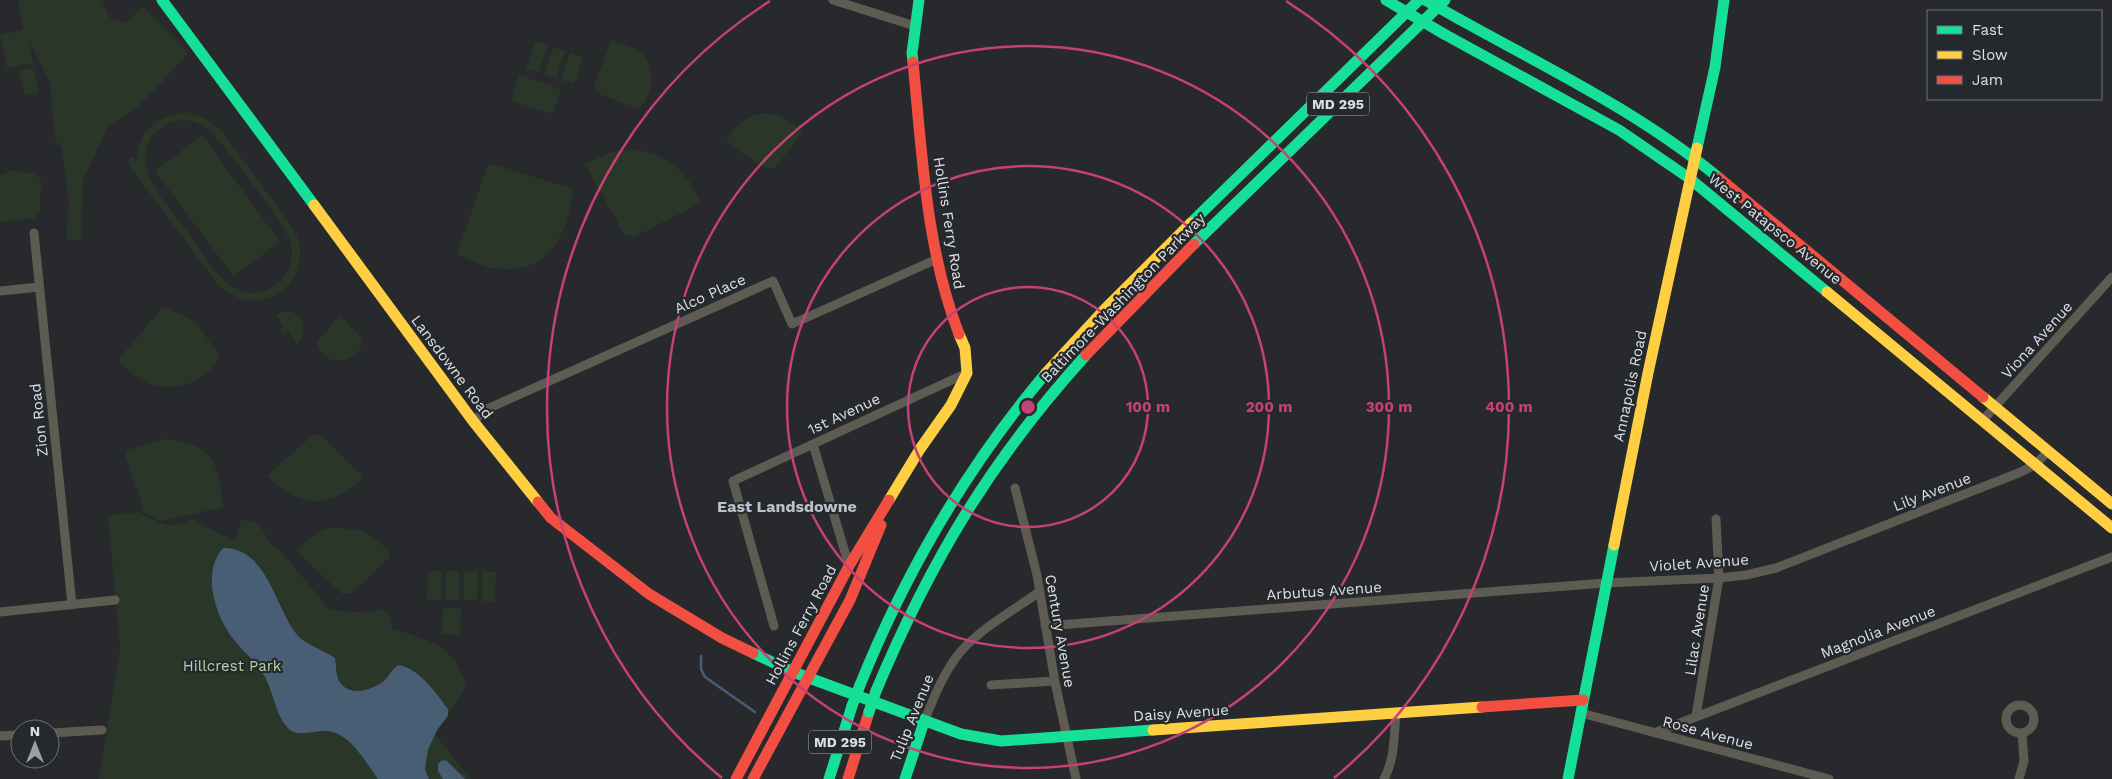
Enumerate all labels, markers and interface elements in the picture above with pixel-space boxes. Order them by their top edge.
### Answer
legend [1927,10,2102,100]
text: Fast [1972,21,2004,39]
text: Slow [1972,46,2008,64]
text: Jam [1972,71,2003,89]
road number: MD 295 [1307,92,1369,116]
street label: Hollins Ferry Road [930,156,968,290]
street label: West Patapsco Avenue [1705,170,1845,288]
street label: Baltimore-Washington Parkway [1037,209,1209,387]
street label: Alco Place [671,270,749,318]
street label: Viona Avenue [1998,298,2076,382]
street label: Lansdowne Road [407,312,497,422]
street label: Annapolis Road [1609,329,1651,443]
street label: Zion Road [26,383,52,457]
street label: 1st Avenue [805,389,883,439]
centre of rings [1019,398,1037,416]
text: 100 m [1126,398,1170,416]
text: 200 m [1246,398,1292,416]
text: 300 m [1366,398,1412,416]
text: 400 m [1485,398,1533,416]
street label: Lily Avenue [1890,469,1974,515]
district label: East Landsdowne [717,497,857,516]
street label: Violet Avenue [1649,551,1749,575]
street label: Hollins Ferry Road [762,562,840,688]
street label: Century Avenue [1041,573,1079,689]
street label: Arbutus Avenue [1266,578,1382,604]
street label: Lilac Avenue [1681,583,1713,677]
street label: Magnolia Avenue [1818,602,1938,662]
park label: Hillcrest Park [183,657,282,675]
street label: Tulip Avenue [886,672,938,764]
street label: Daisy Avenue [1133,701,1229,725]
street label: Rose Avenue [1661,712,1755,754]
north arrow [10,719,60,769]
text: N [30,723,40,739]
road number: MD 295 [809,730,871,754]

